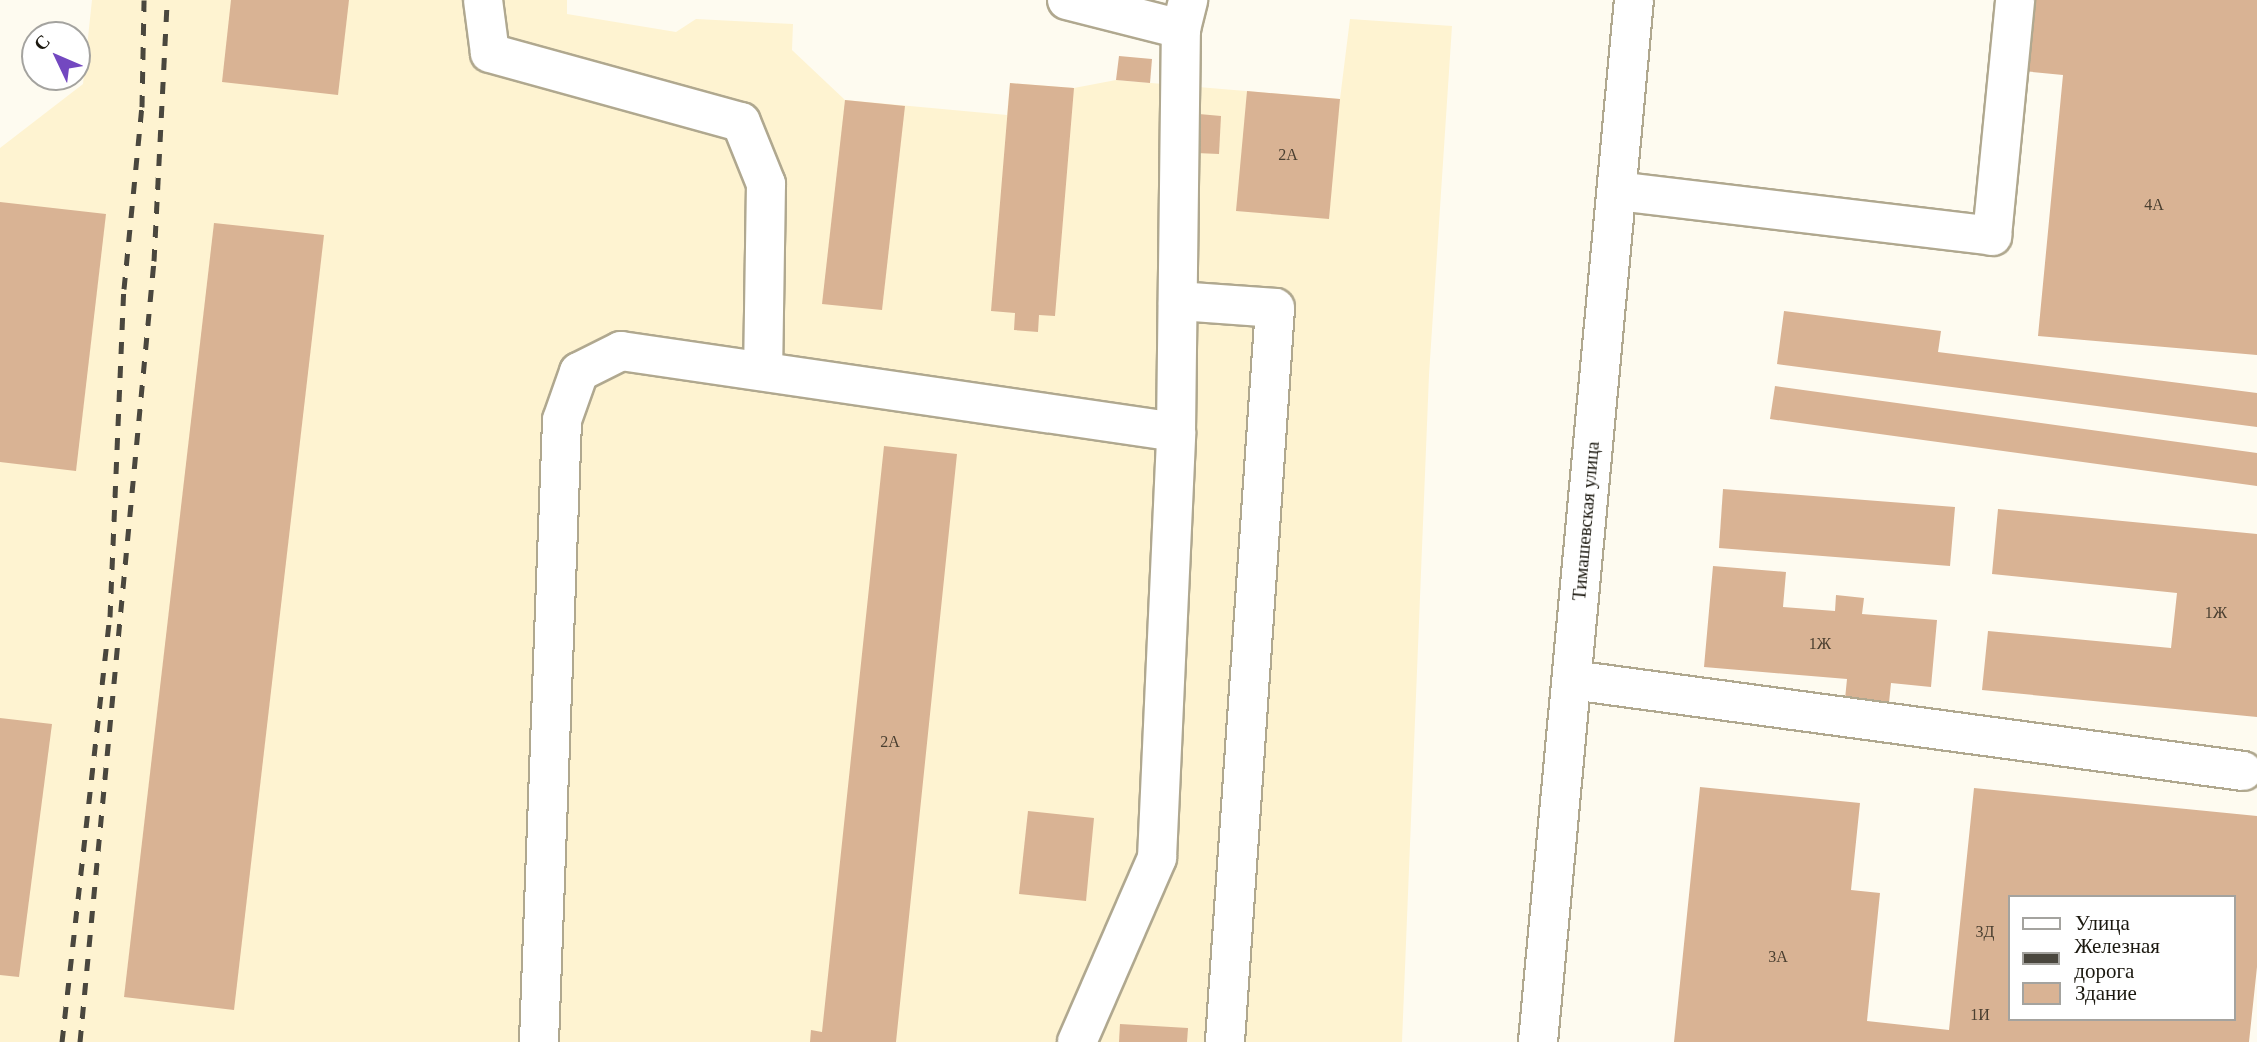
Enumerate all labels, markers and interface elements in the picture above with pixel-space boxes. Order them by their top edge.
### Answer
north arrow [21,21,91,91]
text: С [30,30,54,55]
house number: 2А [1278,145,1298,165]
house number: 4А [2144,195,2164,215]
street label: Тимашевская улица [1568,440,1604,602]
house number: 1Ж [2205,603,2227,623]
house number: 1Ж [1809,634,1831,654]
house number: 2А [880,732,900,752]
legend [2008,895,2236,1021]
text: Улица [2075,911,2130,935]
house number: 3Д [1976,922,1994,942]
text: Железная дорога [2074,934,2160,983]
house number: 3А [1768,947,1788,967]
text: Здание [2075,981,2137,1005]
house number: 1И [1970,1005,1990,1025]

